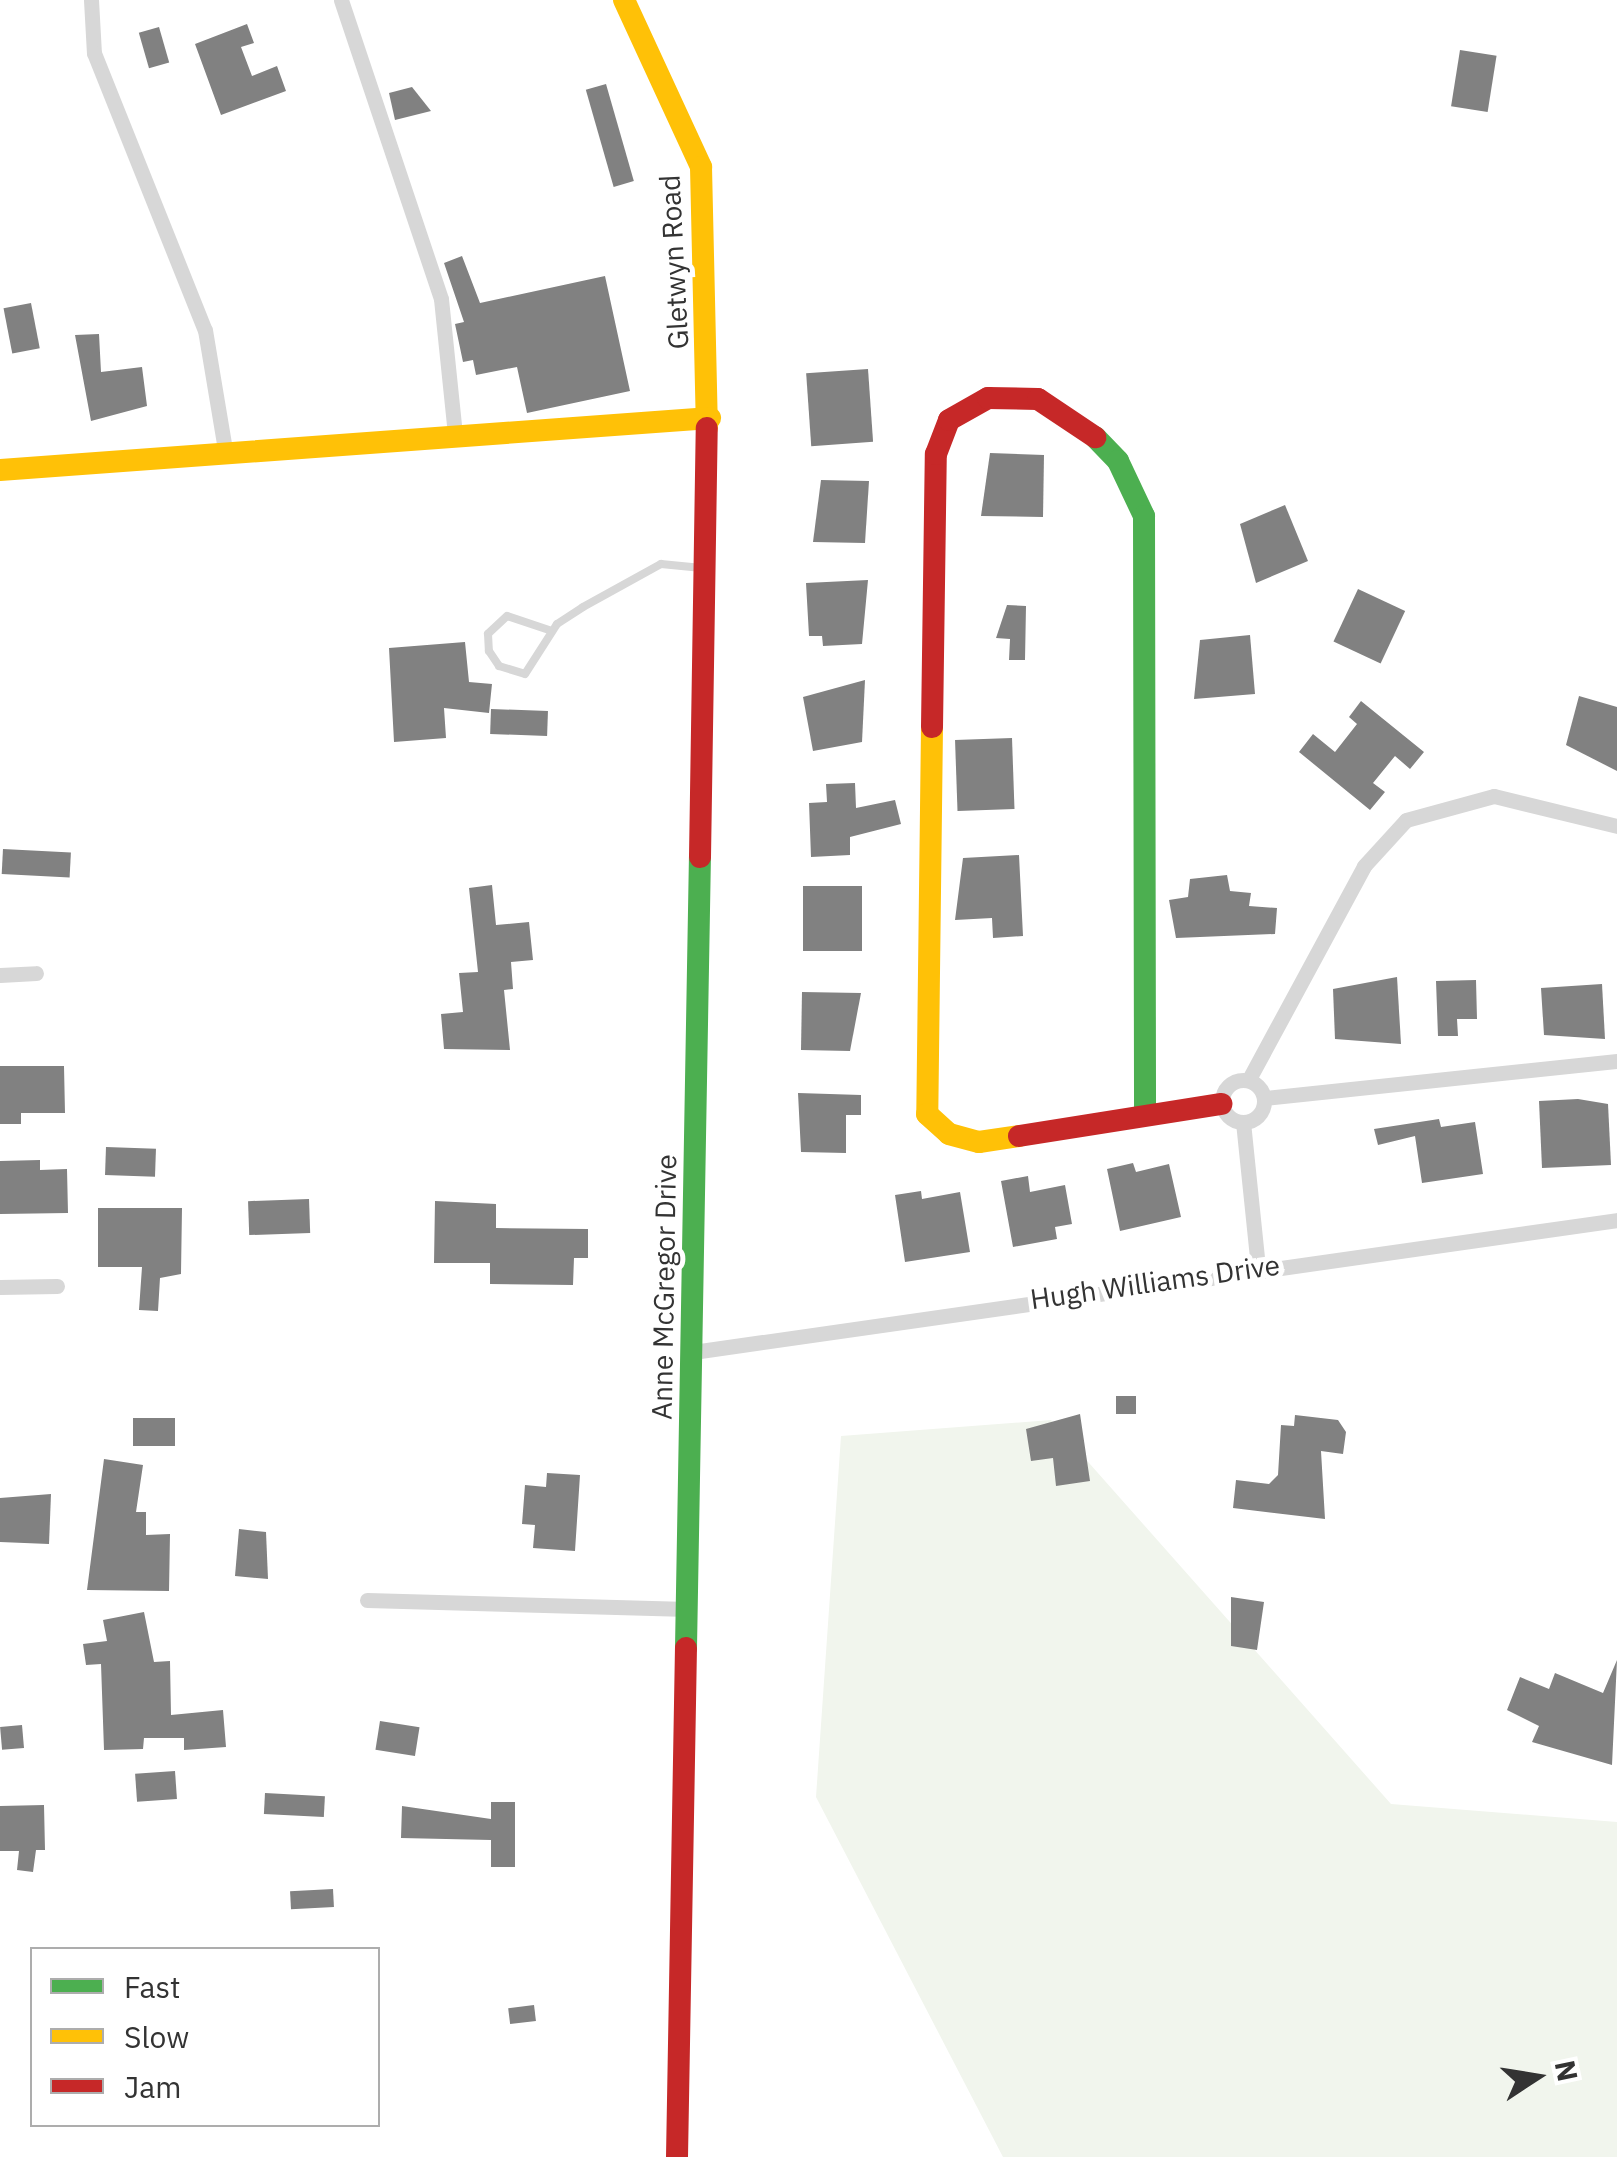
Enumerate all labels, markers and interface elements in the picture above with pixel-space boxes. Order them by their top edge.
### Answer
street label: Gletwyn Road [653,174,695,350]
street label: Anne McGregor Drive [645,1154,683,1420]
street label: Hugh Williams Drive [1028,1248,1282,1316]
legend [30,1947,380,2127]
text: Fast [124,1967,181,2006]
text: Slow [124,2017,189,2056]
north arrow [1487,2027,1587,2127]
text: N [1547,2057,1587,2084]
text: Jam [124,2067,182,2106]

